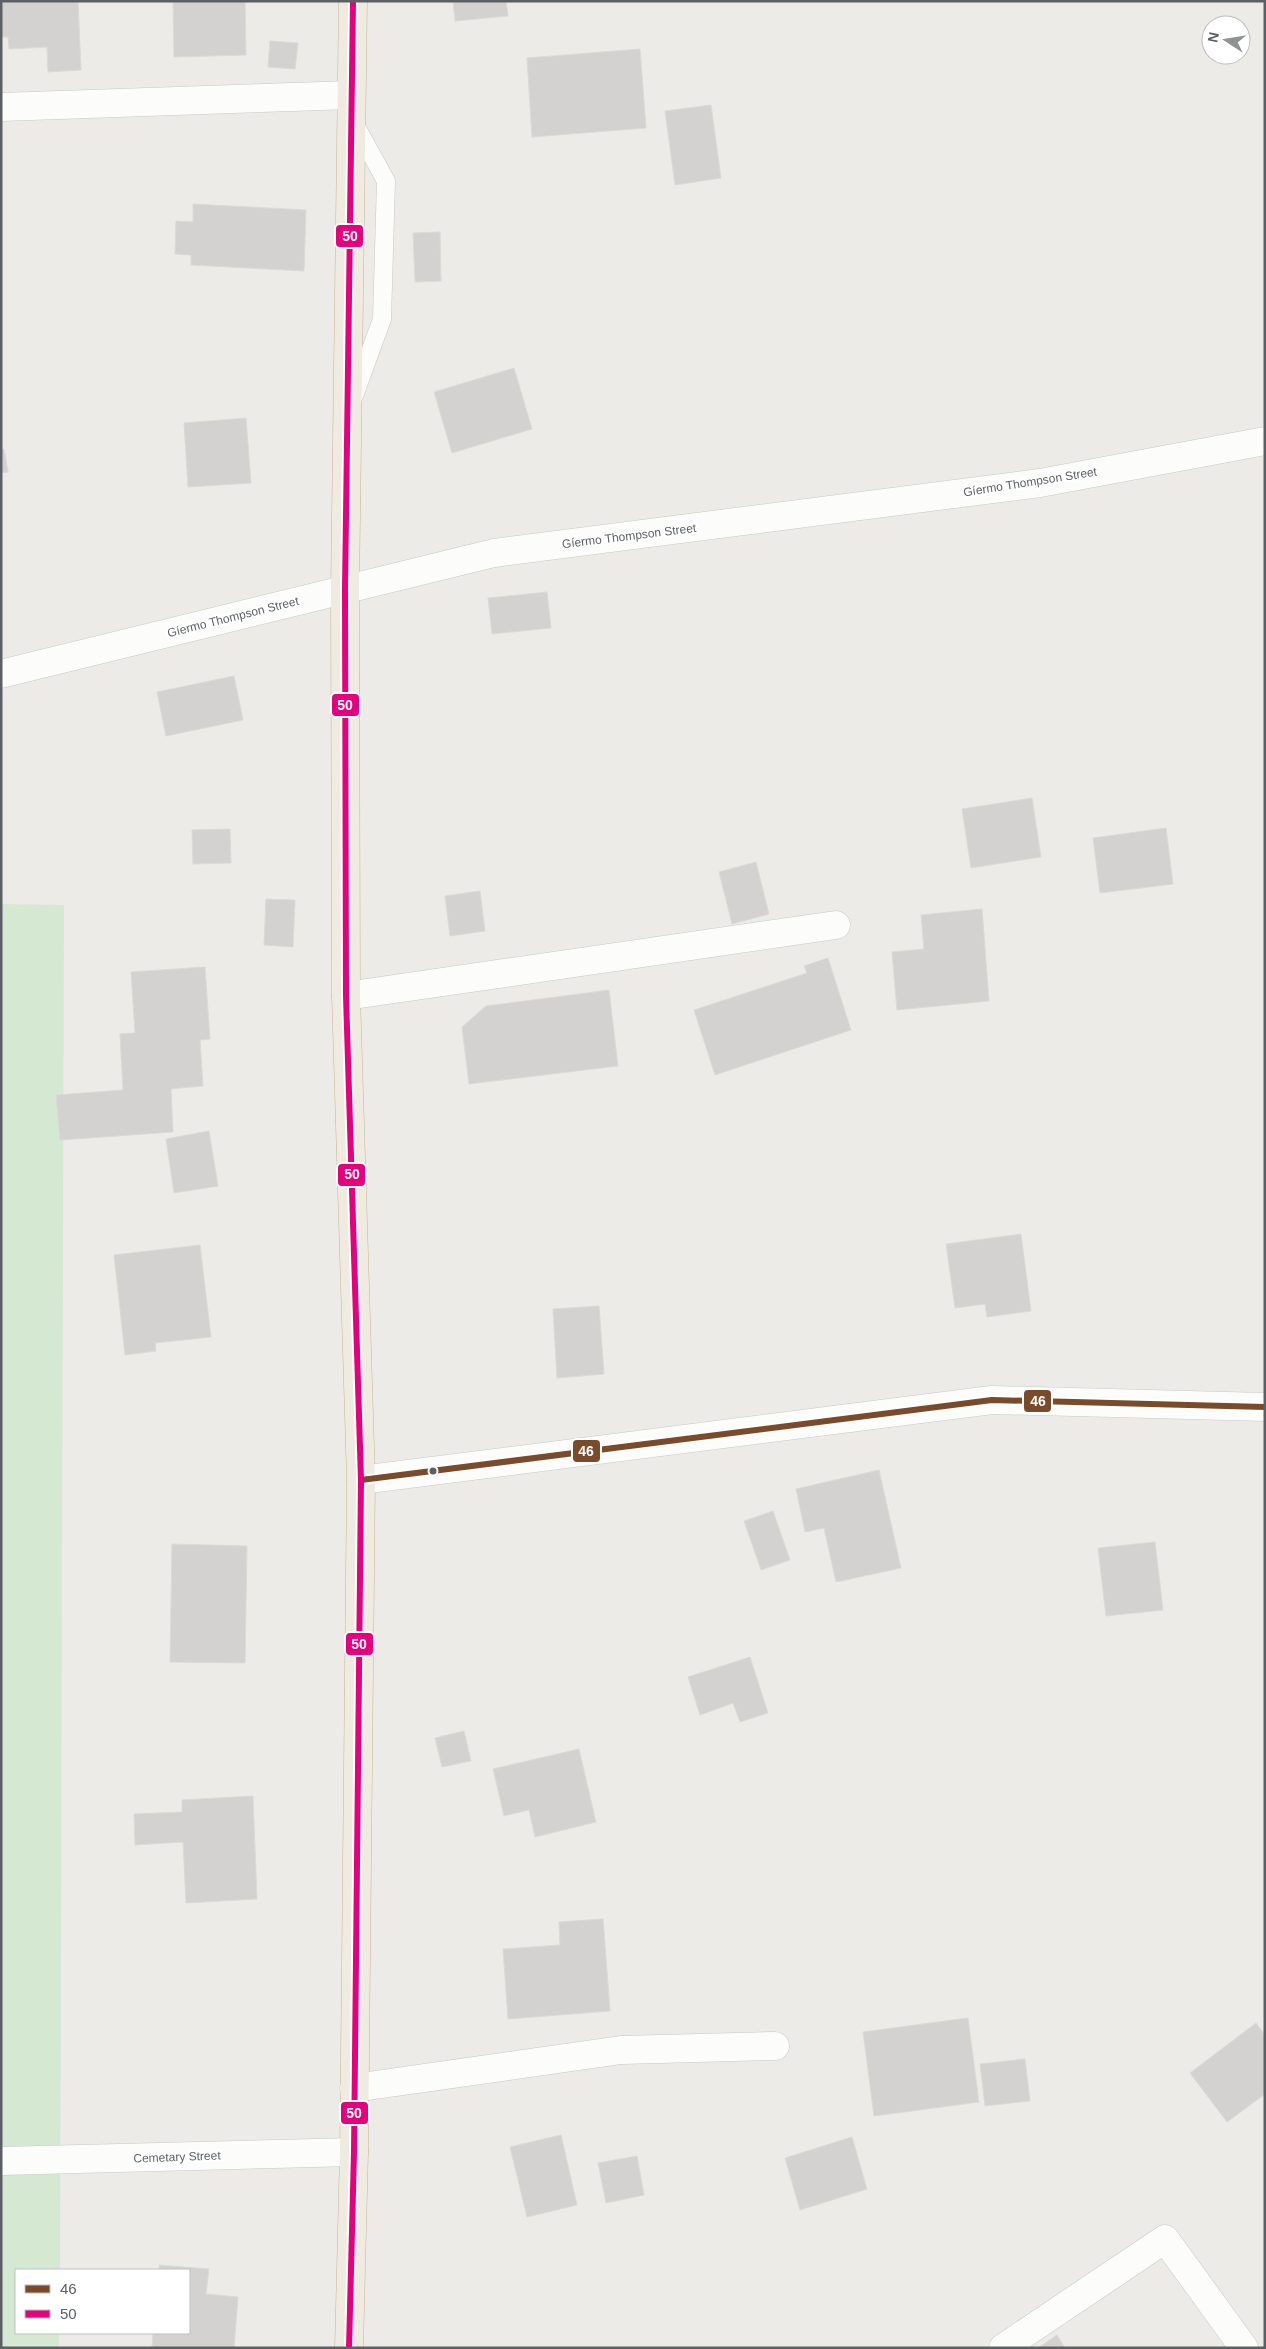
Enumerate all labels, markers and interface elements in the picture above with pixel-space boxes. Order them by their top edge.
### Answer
north arrow [1201,15,1251,65]
text: N [1204,31,1222,44]
line badge: 50 [335,224,364,248]
text: 50 [342,228,358,244]
street label: Gíermo Thompson Street [962,464,1099,499]
street label: Gíermo Thompson Street [561,521,698,551]
street label: Gíermo Thompson Street [166,594,301,640]
line badge: 50 [331,693,360,717]
text: 50 [337,697,353,713]
line badge: 50 [337,1163,366,1187]
text: 50 [344,1166,360,1182]
line badge: 46 [1023,1389,1052,1413]
text: 46 [1030,1393,1046,1409]
line badge: 46 [572,1439,601,1463]
text: 46 [578,1443,594,1459]
unlabelled marker [428,1466,438,1476]
line badge: 50 [345,1632,374,1656]
text: 50 [351,1636,367,1652]
line badge: 50 [340,2101,369,2125]
text: 50 [346,2105,362,2121]
street label: Cemetary Street [133,2148,222,2166]
legend [15,2269,190,2334]
text: 46 [60,2280,77,2297]
text: 50 [60,2305,77,2322]

